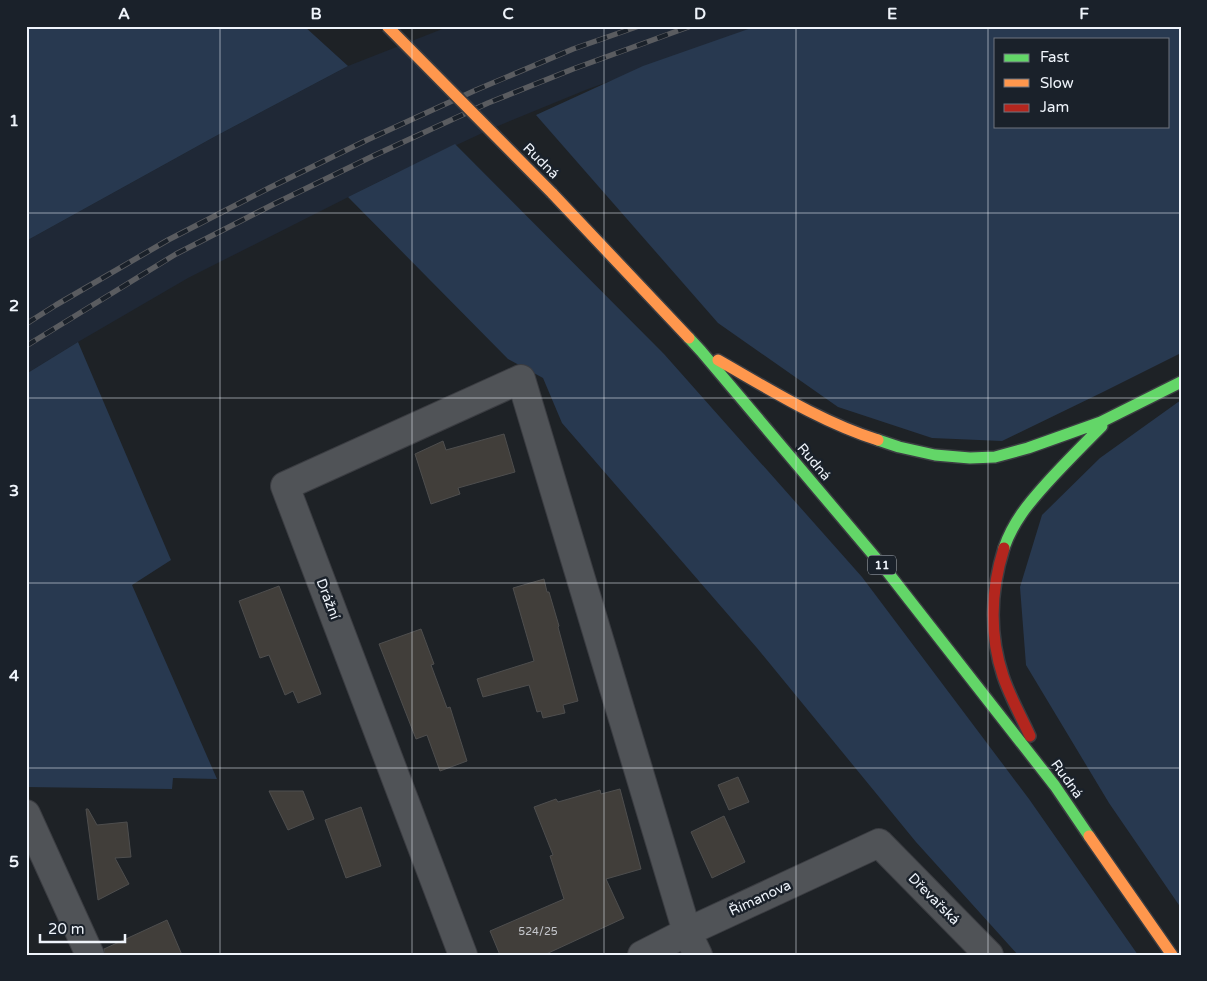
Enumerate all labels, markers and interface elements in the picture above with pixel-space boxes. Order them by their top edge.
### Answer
text: A [118,4,130,24]
text: B [310,4,322,24]
text: C [502,4,514,24]
text: D [694,4,706,24]
text: E [887,4,897,24]
text: F [1079,4,1089,24]
legend [994,38,1170,128]
text: Fast [1040,48,1070,66]
text: Slow [1040,74,1074,92]
text: Jam [1040,98,1069,116]
text: 1 [9,111,19,131]
street label: Rudná [520,140,562,182]
text: 2 [9,296,19,316]
street label: Rudná [793,440,835,484]
text: 3 [9,481,19,501]
road number: 11 [868,556,896,574]
street label: Drážní [312,576,344,622]
text: 4 [9,666,19,686]
street label: Rudná [1047,756,1087,802]
text: 5 [9,852,19,872]
street label: Dřevařská [905,870,963,928]
street label: Římanova [726,876,794,920]
scale bar [40,911,125,943]
text: 20 m [48,920,85,938]
house number: 524/25 [518,925,558,938]

